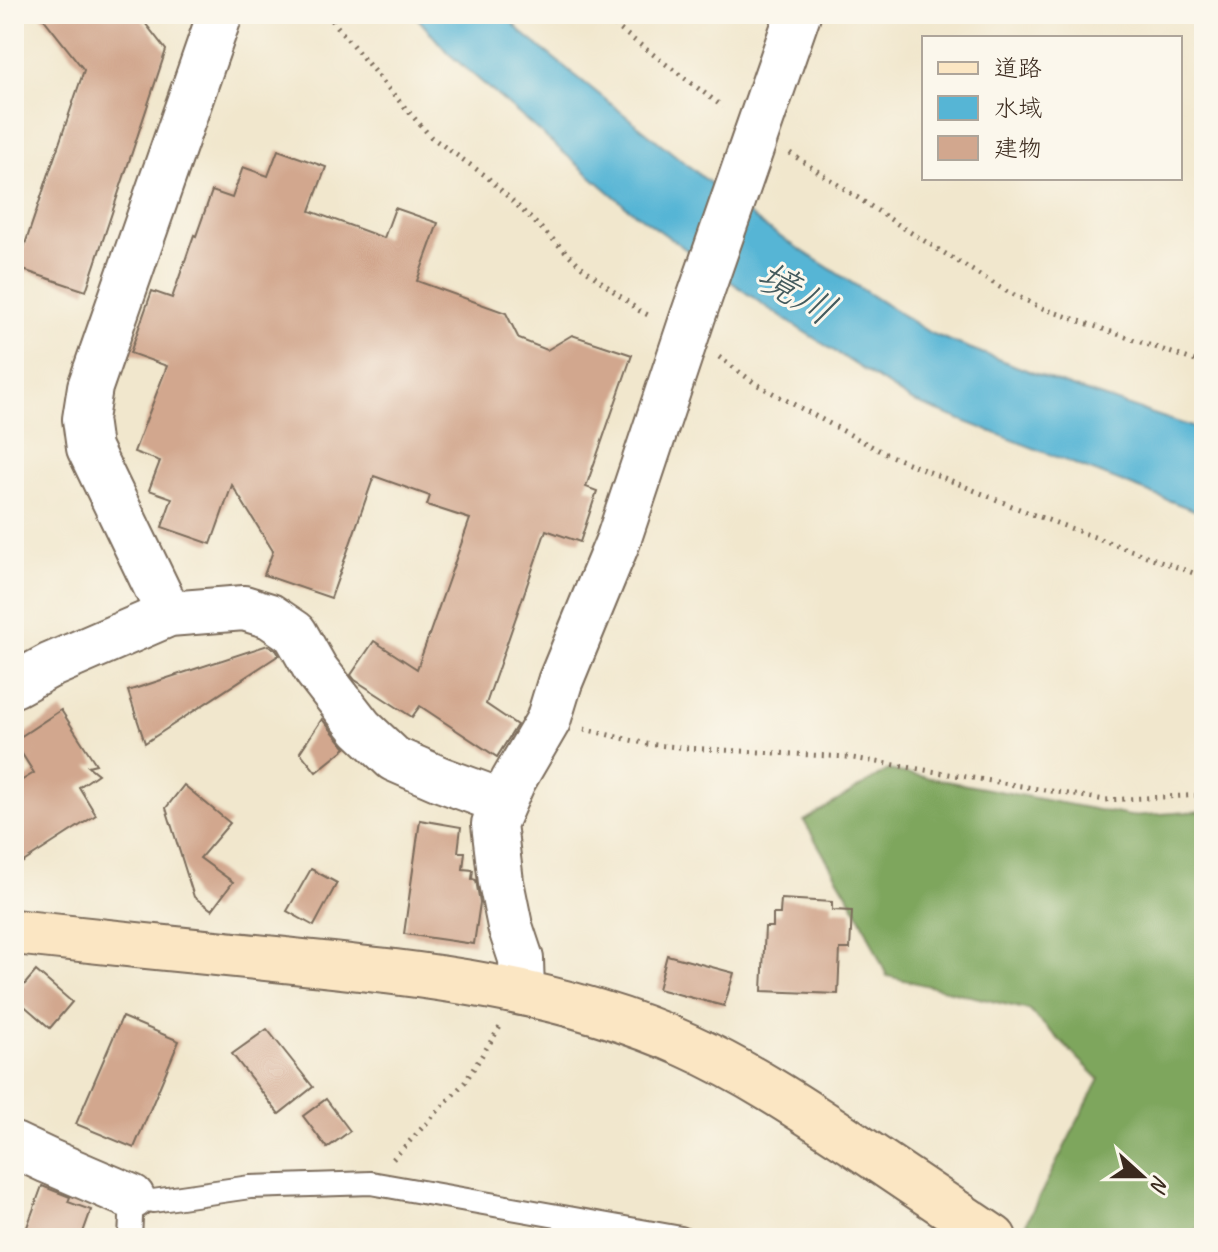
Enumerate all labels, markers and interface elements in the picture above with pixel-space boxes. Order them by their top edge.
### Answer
legend [922,36,1182,180]
text: 道路 [994,53,1042,83]
text: 水域 [994,93,1042,123]
text: 建物 [994,133,1042,163]
water label: 境川 [746,249,846,337]
north arrow [1102,1136,1182,1216]
text: N [1143,1171,1175,1197]

